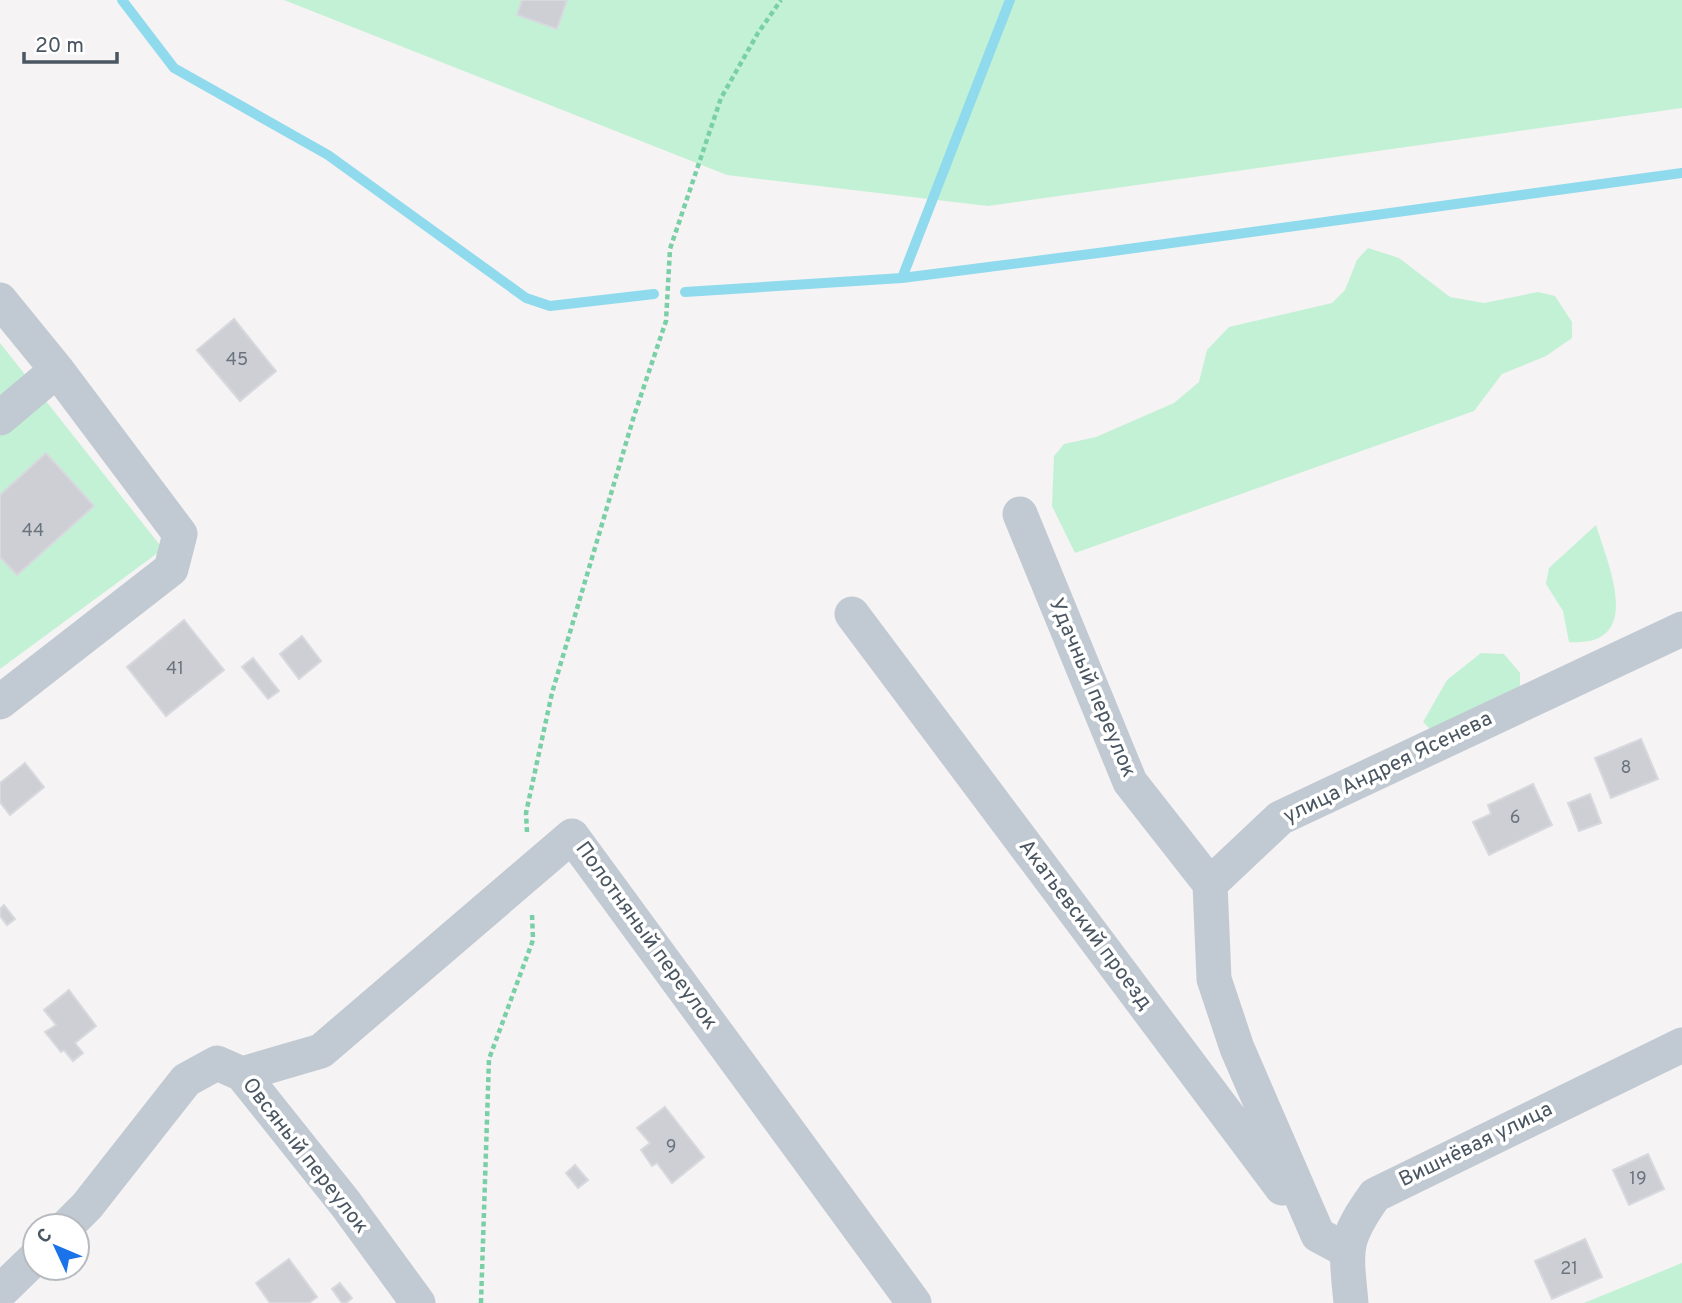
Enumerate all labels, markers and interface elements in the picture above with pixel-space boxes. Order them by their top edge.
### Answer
scale bar [24,21,117,65]
text: 20 m [35,33,84,60]
house number: 45 [226,349,248,372]
house number: 44 [22,520,44,543]
street label: Удачный переулок [1042,594,1142,782]
house number: 41 [166,658,184,681]
street label: улица Андрея Ясенева [1279,706,1497,830]
house number: 8 [1621,757,1632,780]
house number: 6 [1510,807,1520,830]
street label: Акатьевский проезд [1012,834,1158,1016]
street label: Полотняный переулок [569,837,723,1035]
street label: Овсяный переулок [236,1073,374,1239]
street label: Вишнёвая улица [1395,1096,1557,1194]
house number: 9 [666,1136,676,1159]
house number: 19 [1629,1168,1647,1191]
north arrow [21,1212,91,1282]
text: С [32,1224,58,1249]
house number: 21 [1560,1258,1578,1281]

